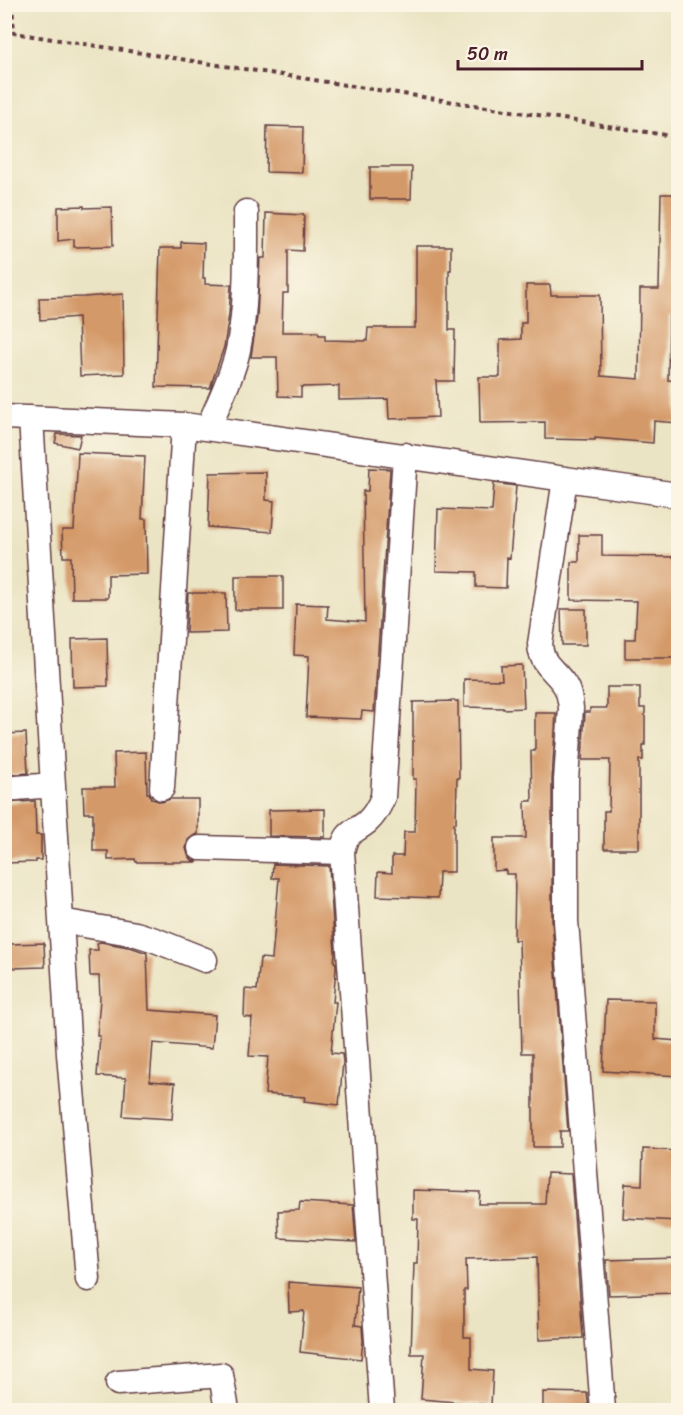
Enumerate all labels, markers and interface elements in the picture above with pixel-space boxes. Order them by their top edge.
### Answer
scale bar [458,33,642,71]
text: 50 m [467,38,508,70]

